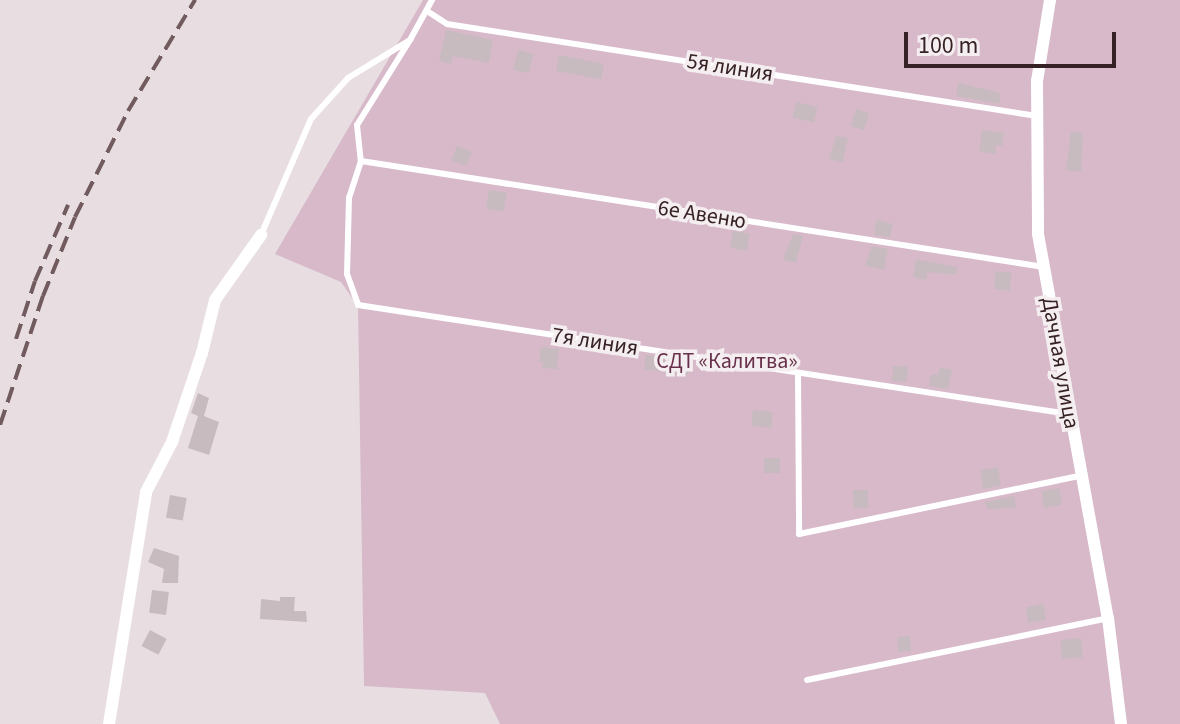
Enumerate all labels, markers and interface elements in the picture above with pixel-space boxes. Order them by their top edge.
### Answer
scale bar [908,16,1120,66]
text: 100 m [918,28,978,63]
street label: 5я линия [685,48,775,88]
street label: 6е Авеню [656,195,748,235]
street label: Дачная улица [1035,295,1085,431]
street label: 7я линия [550,322,640,362]
park label: СДТ «Калитва» [656,349,798,375]

